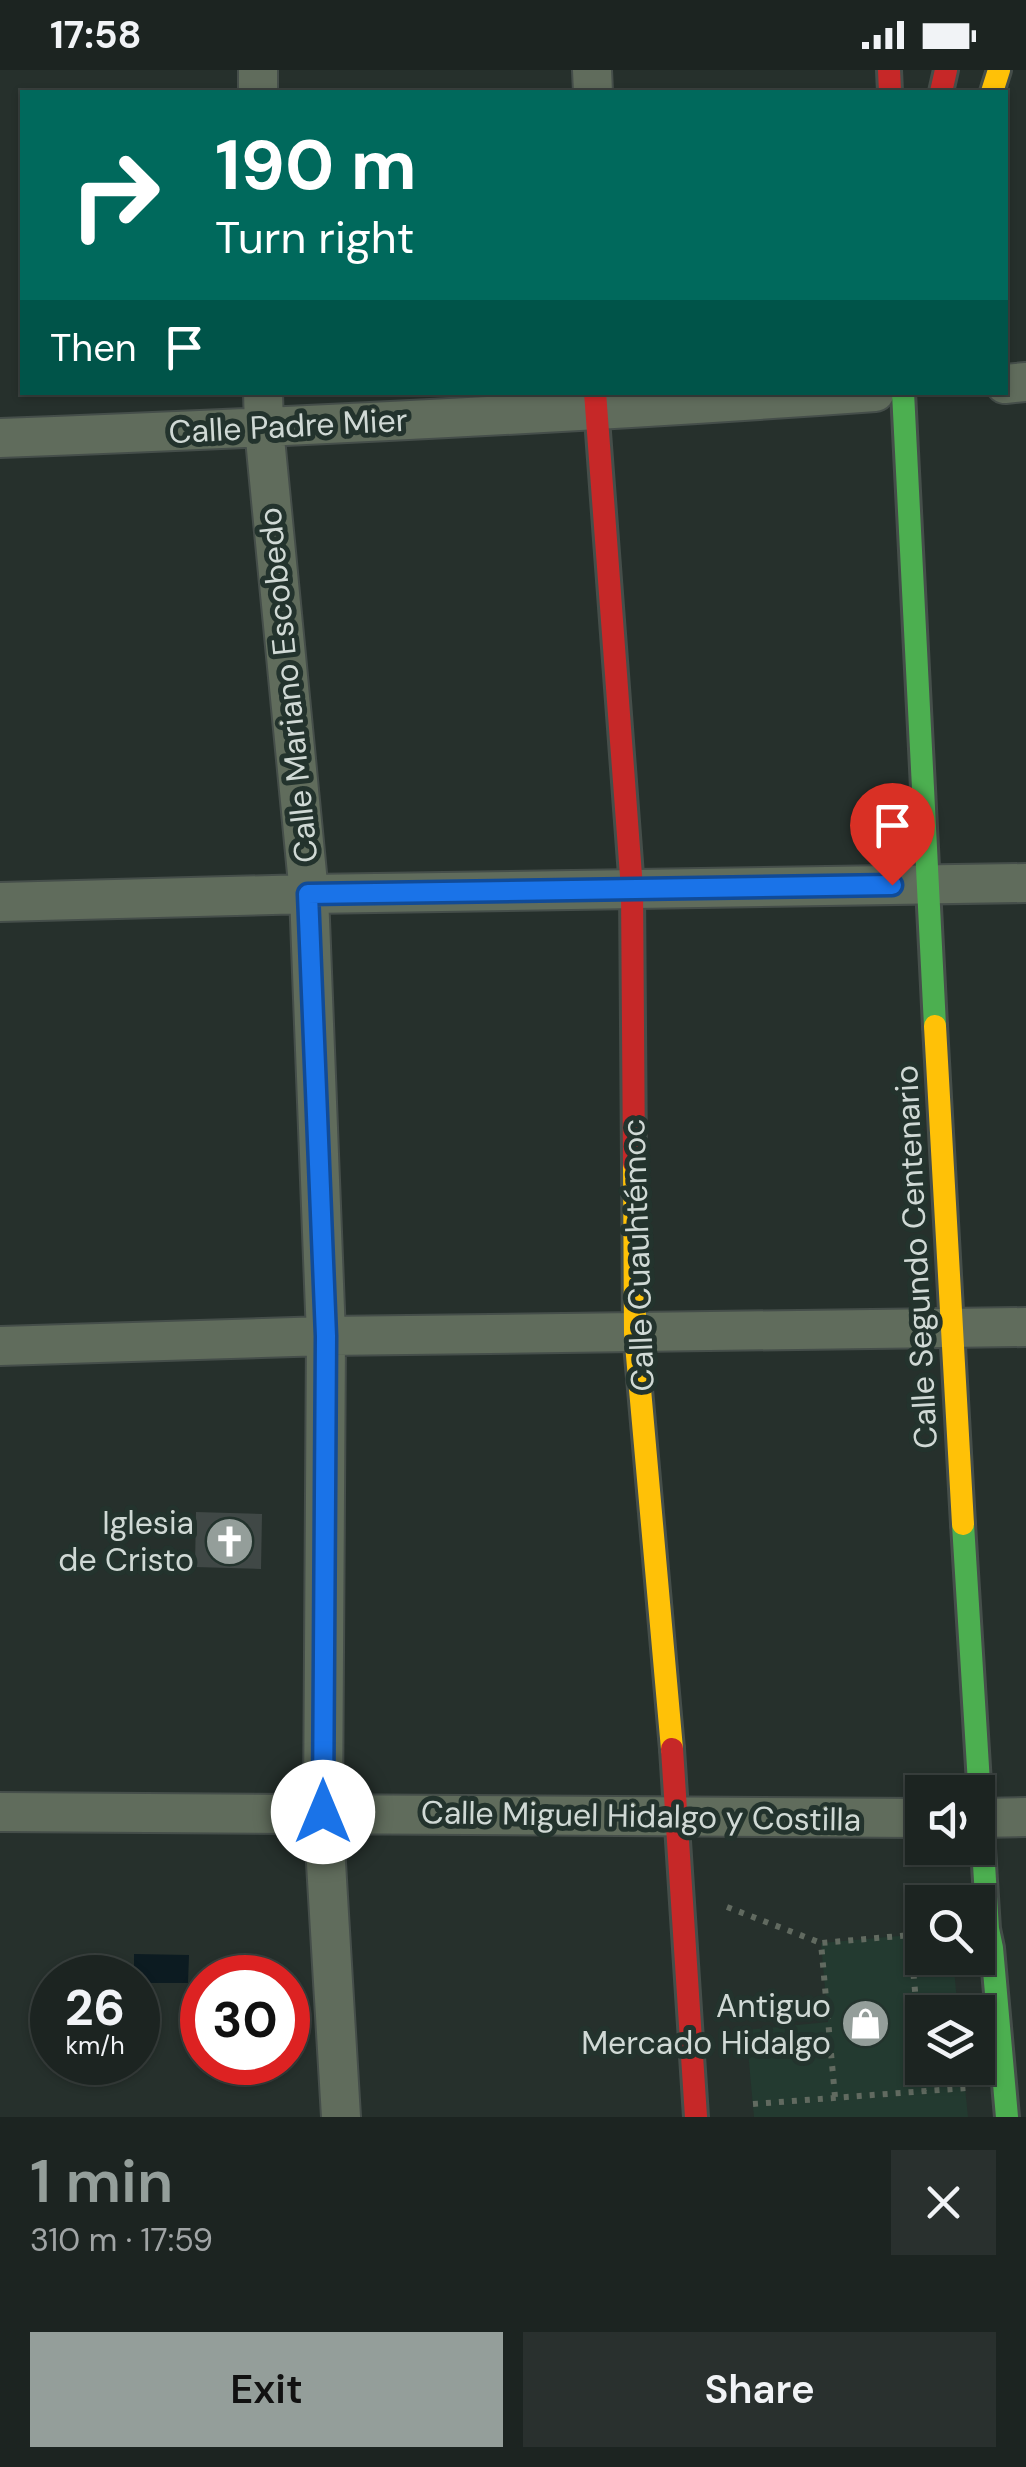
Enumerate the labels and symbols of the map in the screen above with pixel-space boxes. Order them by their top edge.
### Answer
street label: Calle Padre Mier [167,399,409,453]
street label: Calle Mariano Escobedo [248,505,328,865]
pin [850,783,935,886]
street label: Calle Segundo Centenario [885,1064,947,1450]
street label: Calle Cuauhtémoc [612,1118,664,1392]
place label: Iglesia de Cristo [58,1502,194,1581]
church icon: Iglesia de Cristo [203,1515,255,1567]
position arrow [271,1760,375,1864]
street label: Calle Miguel Hidalgo y Costilla [421,1791,861,1841]
speed limit sign: 30 [180,1955,310,2085]
place label: Antiguo Mercado Hidalgo [581,1985,831,2064]
shop icon: Antiguo Mercado Hidalgo [840,1998,892,2050]

